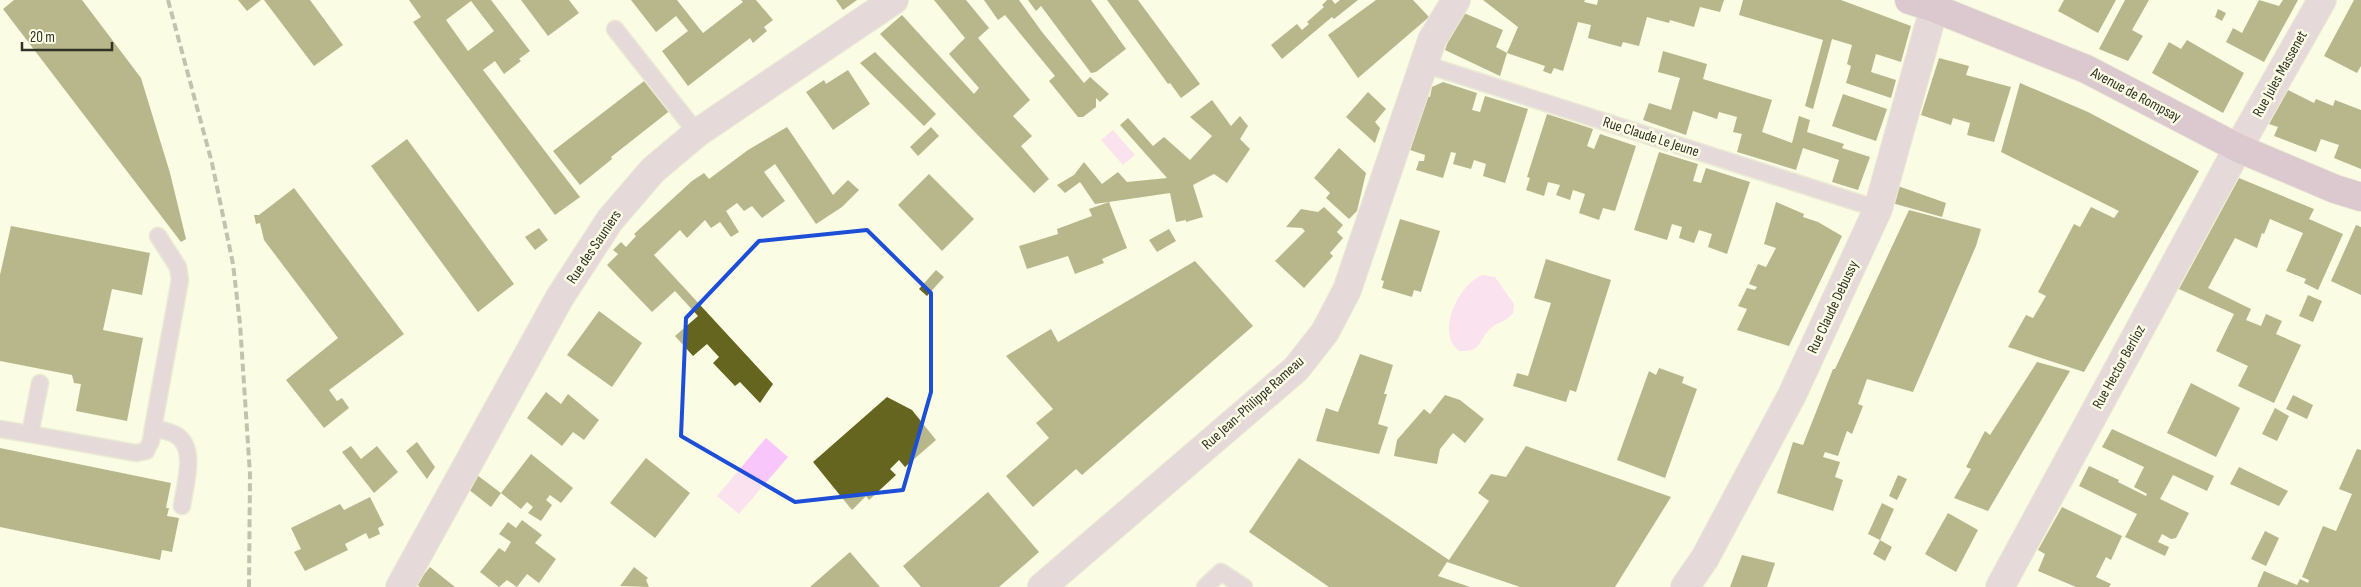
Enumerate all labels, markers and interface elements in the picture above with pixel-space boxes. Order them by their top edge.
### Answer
scale bar [22,20,112,52]
street label: Rue Jules Massenet [2248,27,2312,121]
text: 20 m [30,28,55,47]
street label: Avenue de Rompsay [2087,63,2184,127]
street label: Rue Claude Le Jeune [1600,113,1702,161]
street label: Rue des Sauniers [562,207,626,287]
street label: Rue Claude Debussy [1803,257,1863,357]
street label: Rue Hector Berlioz [2088,321,2150,412]
street label: Rue Jean-Philippe Rameau [1198,352,1308,454]

